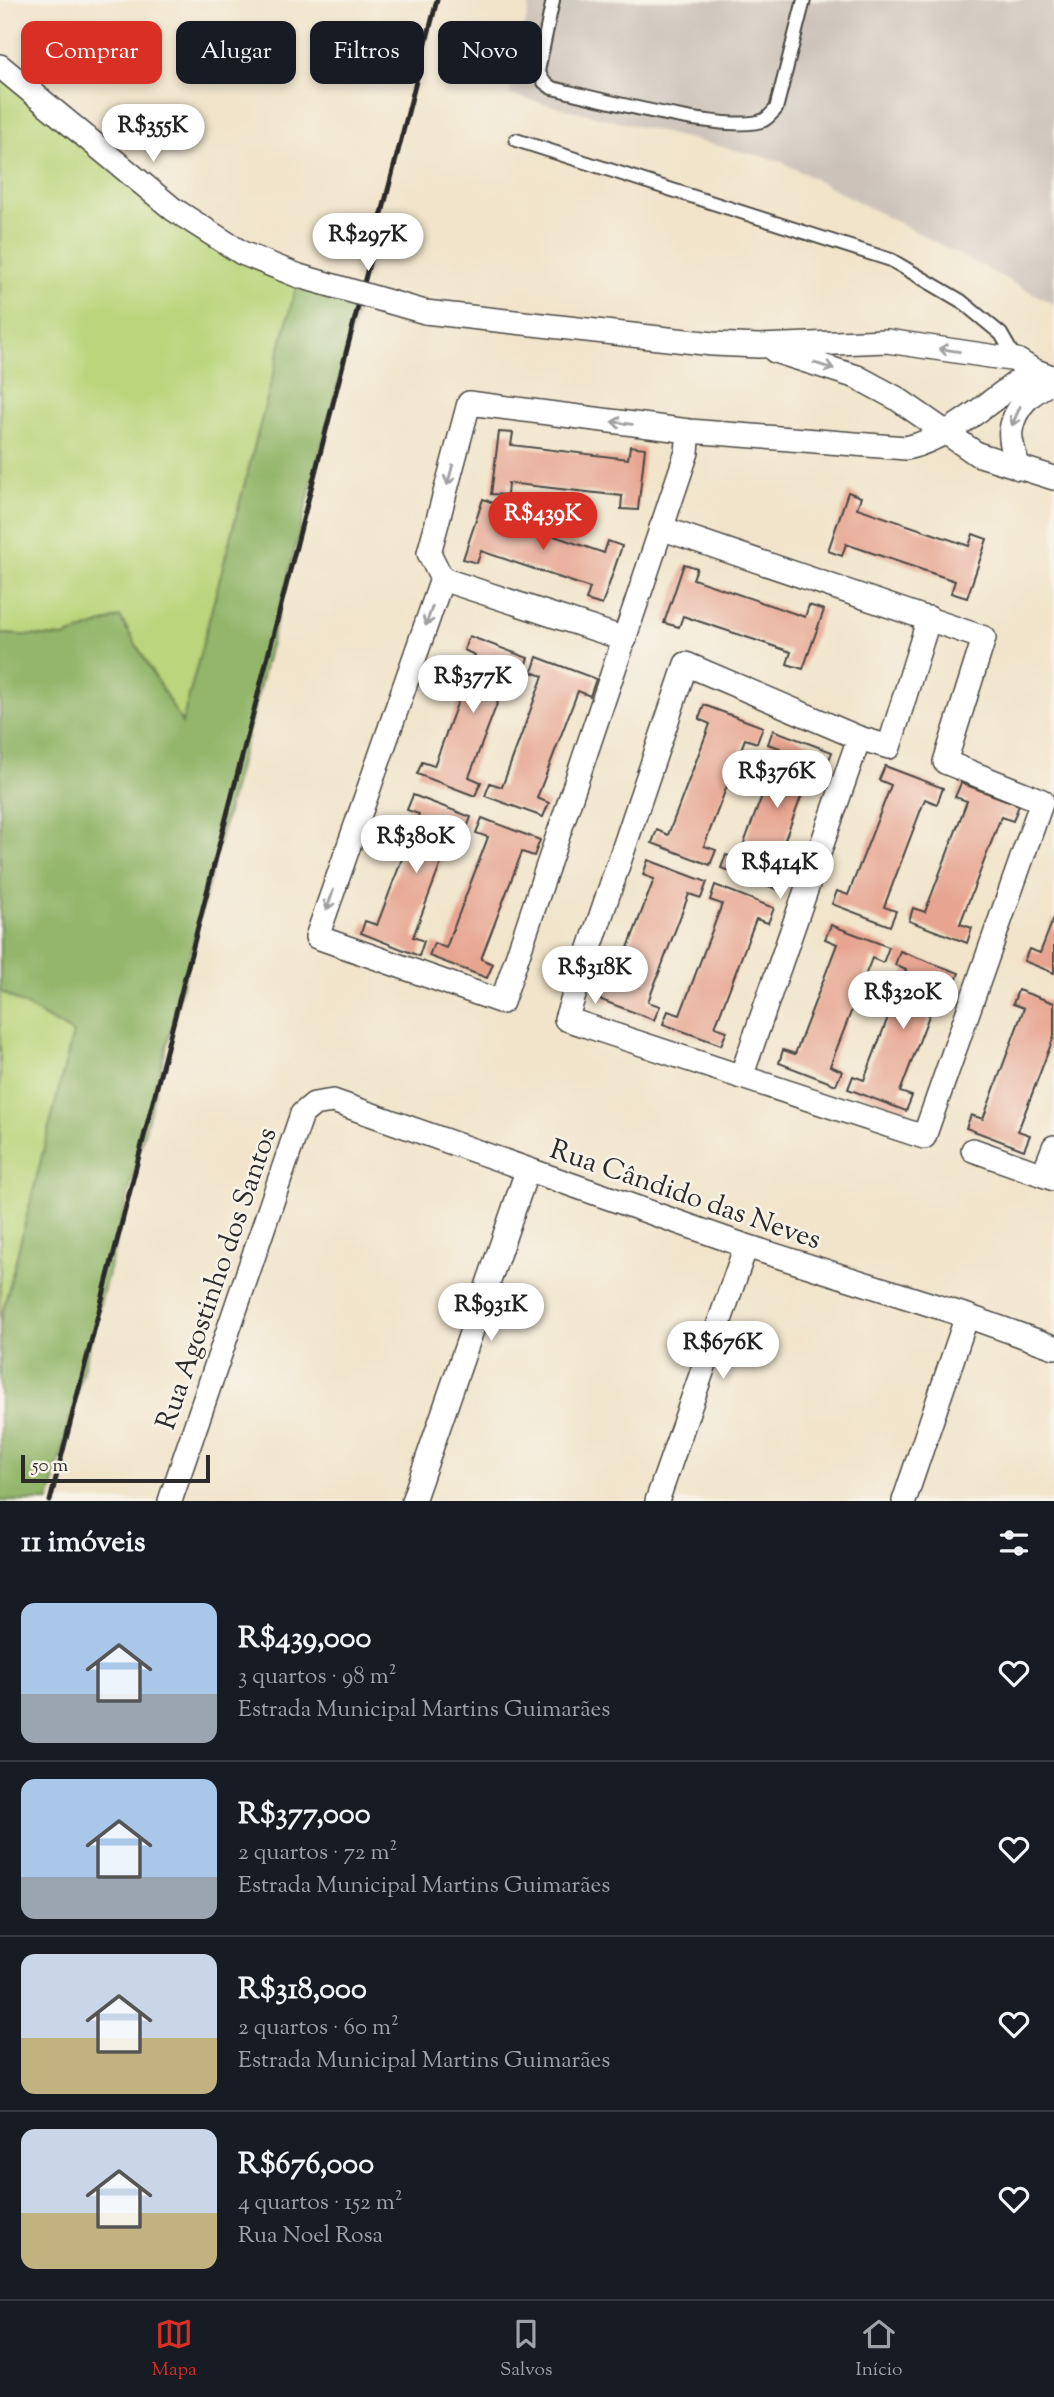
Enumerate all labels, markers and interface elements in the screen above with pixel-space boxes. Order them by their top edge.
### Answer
chip: Comprar [21,21,162,84]
chip: Alugar [176,21,296,84]
chip: Filtros [310,21,424,84]
chip: Novo [438,21,542,84]
pin: R$355K [96,104,210,164]
text: R$355K [118,110,188,143]
pin: R$297K [311,214,425,273]
text: R$297K [329,219,407,252]
one-way arrow [938,343,961,356]
one-way arrow [813,360,835,373]
one-way arrow [1009,405,1022,427]
one-way arrow [611,416,633,429]
one-way arrow [443,463,456,486]
pin: R$439K [486,492,600,552]
text: R$439K [504,498,582,531]
one-way arrow [422,605,435,627]
pin: R$377K [416,656,530,715]
text: R$377K [434,661,512,694]
pin: R$376K [720,750,834,810]
text: R$376K [738,756,816,789]
pin: R$380K [359,816,473,875]
text: R$380K [377,821,455,854]
pin: R$414K [723,842,837,901]
text: R$414K [742,847,818,880]
one-way arrow [323,889,336,911]
pin: R$318K [538,946,652,1006]
text: R$318K [558,952,632,985]
pin: R$320K [846,972,960,1031]
text: R$320K [864,977,942,1010]
street label: Rua Agostinho dos Santos [147,1122,288,1436]
street label: Rua Cândido das Neves [544,1131,826,1261]
pin: R$931K [434,1284,548,1343]
text: R$931K [454,1289,528,1322]
pin: R$676K [666,1322,780,1381]
text: R$676K [683,1327,763,1360]
scale bar [21,1452,210,1484]
text: 50 m [32,1453,68,1480]
text: 11 imóveis [21,1522,145,1565]
icon: filters [995,1524,1033,1562]
text: R$439,000 [238,1618,371,1661]
icon: home [77,1631,161,1715]
icon: heart [995,1654,1033,1692]
text: 3 quartos · 98 m² [238,1661,396,1694]
text: Estrada Municipal Martins Guimarães [238,1694,610,1727]
text: R$377,000 [238,1794,371,1837]
icon: home [77,1807,161,1891]
icon: heart [995,1830,1033,1868]
text: 2 quartos · 72 m² [238,1837,397,1870]
text: Estrada Municipal Martins Guimarães [238,1870,610,1903]
text: R$318,000 [238,1969,367,2012]
icon: home [77,1982,161,2066]
icon: heart [995,2005,1033,2043]
text: 2 quartos · 60 m² [238,2012,399,2045]
text: Estrada Municipal Martins Guimarães [238,2045,610,2078]
text: R$676,000 [238,2144,374,2187]
icon: home [77,2157,161,2241]
icon: heart [995,2180,1033,2218]
text: 4 quartos · 152 m² [238,2187,402,2220]
text: Rua Noel Rosa [238,2220,383,2253]
tab: Mapa [152,2315,197,2384]
tab: Salvos [500,2315,552,2384]
tab: Início [855,2315,902,2384]

